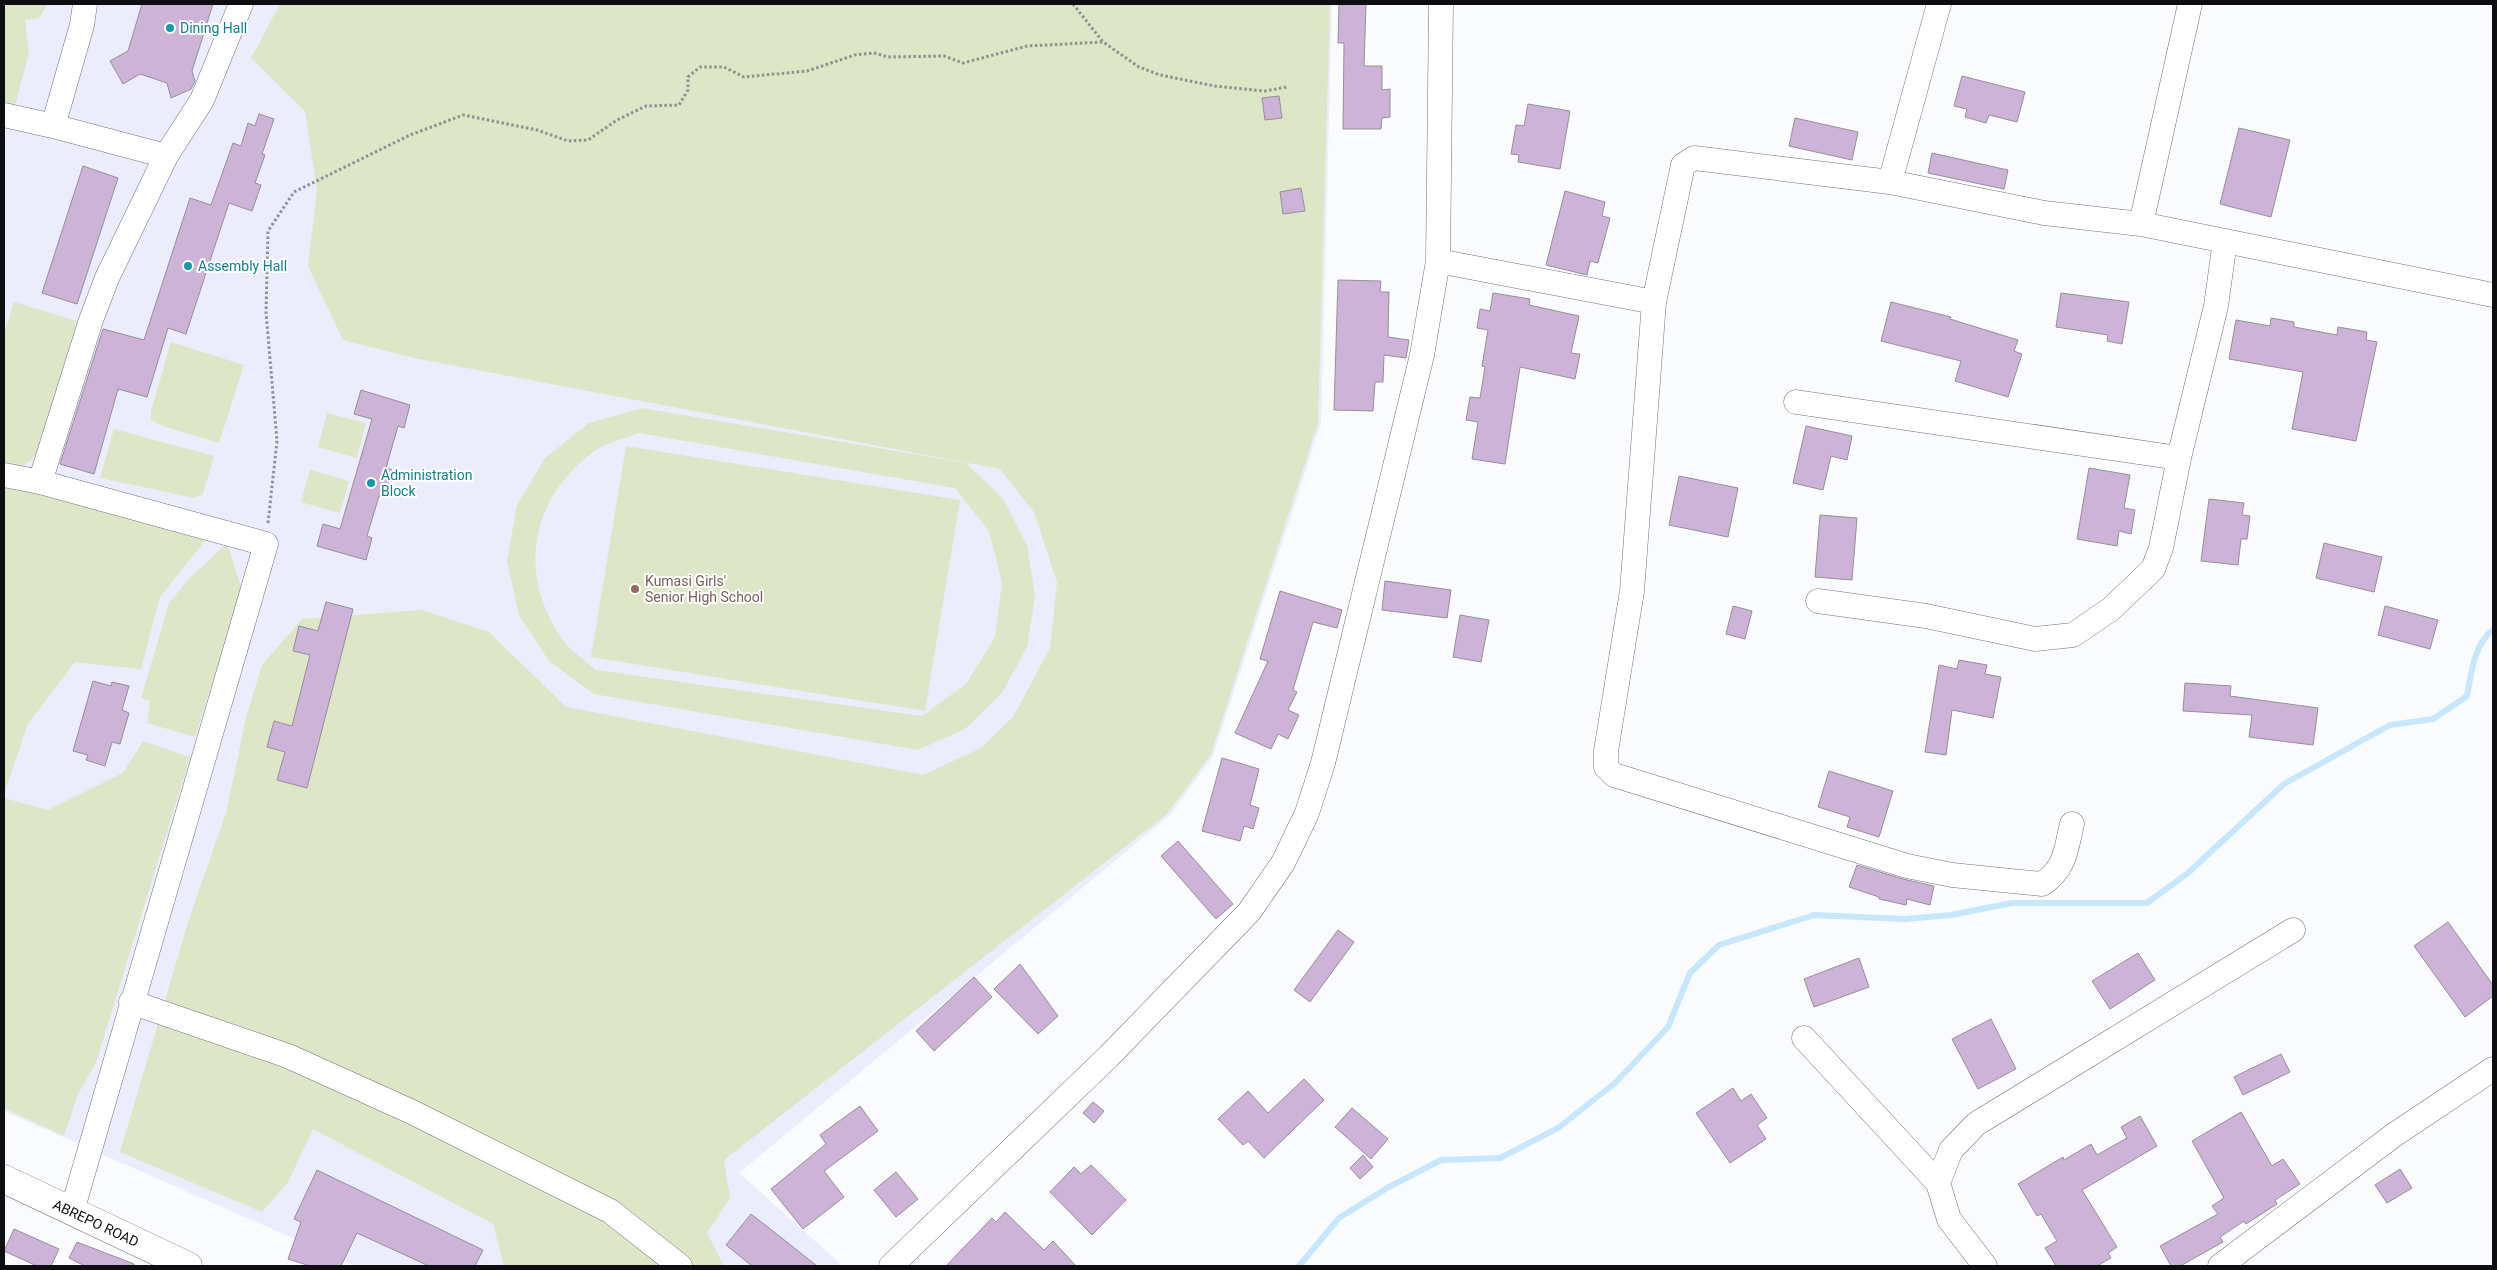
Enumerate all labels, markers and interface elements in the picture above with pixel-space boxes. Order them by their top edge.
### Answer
place label: Dining Hall [180,20,247,36]
marker: Dining Hall [164,22,176,34]
place label: Assembly Hall [198,258,287,274]
marker: Assembly Hall [182,260,194,272]
place label: Administration Block [381,467,472,499]
marker: Administration Block [365,477,377,489]
place label: Kumasi Girls' Senior High School [645,573,763,605]
marker: Kumasi Girls' Senior High School [629,583,641,595]
street label: ABREPO ROAD [51,1196,141,1250]

